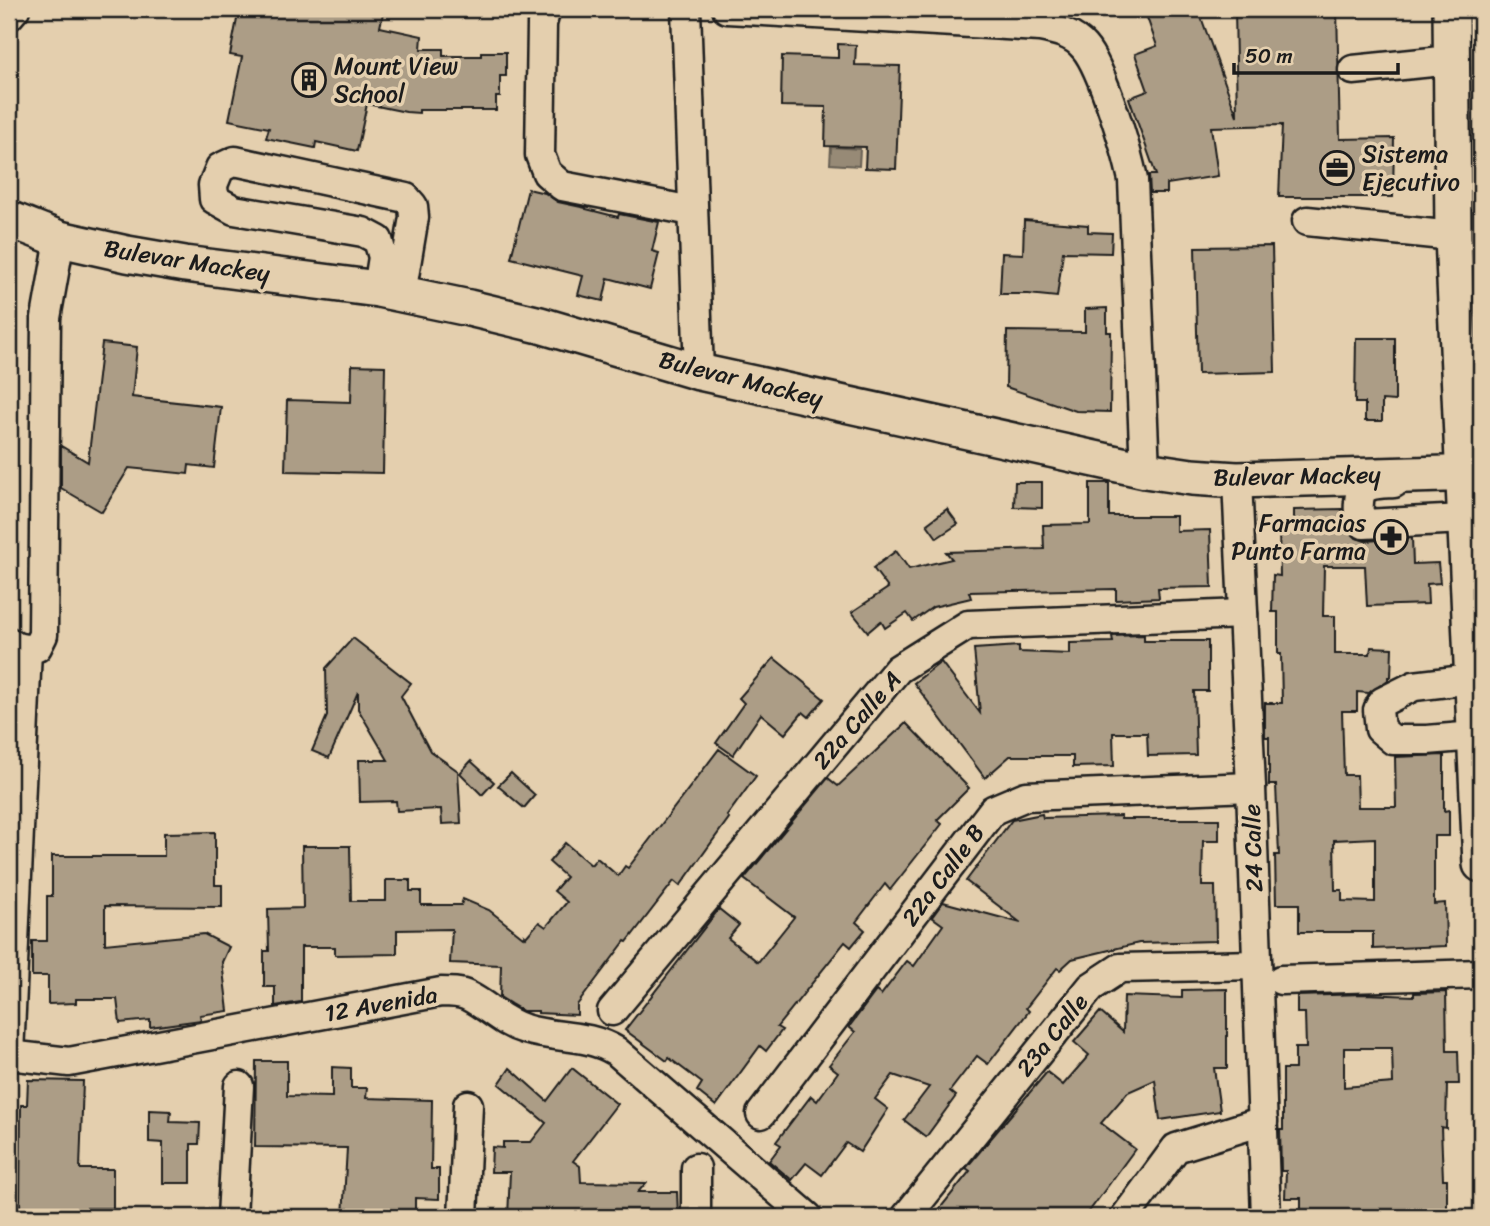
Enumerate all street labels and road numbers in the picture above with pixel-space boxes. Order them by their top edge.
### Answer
street label: Bulevar Mackey [101,227,274,295]
street label: Bulevar Mackey [655,338,828,420]
street label: Bulevar Mackey [1213,454,1382,498]
street label: 22a Calle A [802,661,912,779]
street label: 24 Calle [1230,803,1276,893]
street label: 22a Calle B [890,814,996,936]
street label: 12 Avenida [321,973,441,1035]
street label: 23a Calle [1005,984,1099,1086]

